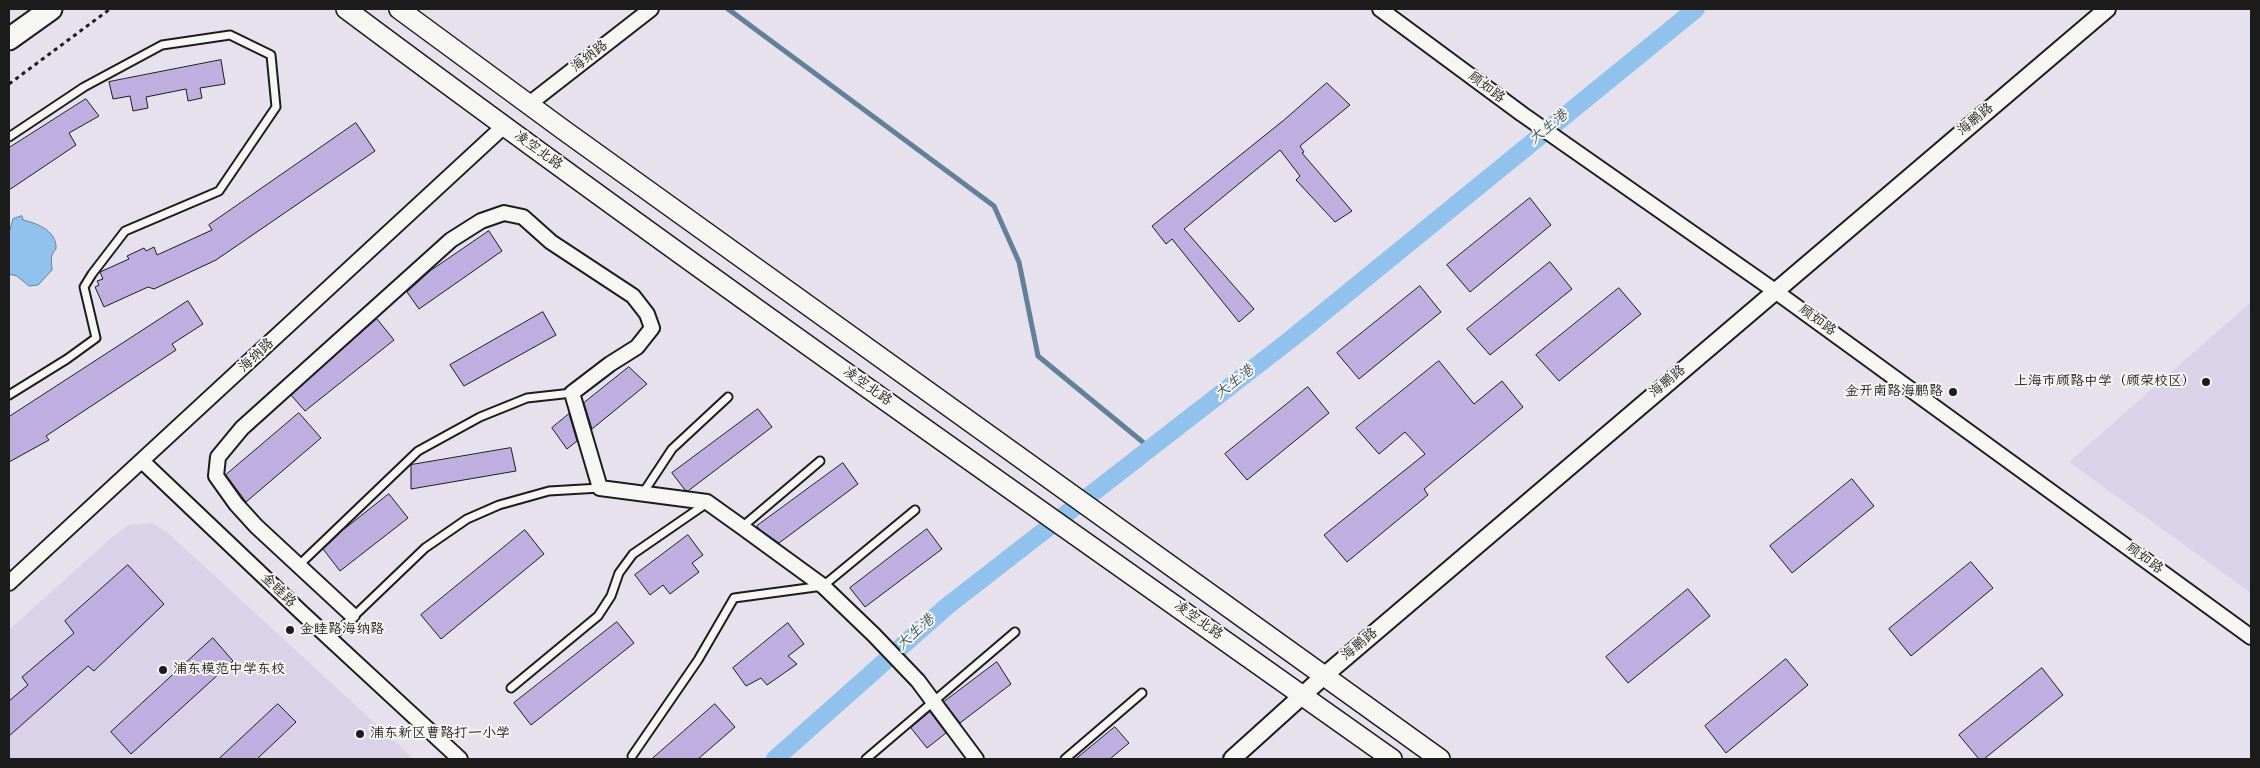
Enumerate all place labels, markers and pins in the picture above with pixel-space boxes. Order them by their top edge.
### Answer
place label: 上海市顾路中学（顾荣校区） [2014,374,2196,390]
marker: 上海市顾路中学（顾荣校区） [2200,376,2212,388]
place label: 金开南路海鹏路 [1845,384,1943,400]
marker: 金开南路海鹏路 [1947,386,1959,398]
place label: 金睦路海纳路 [300,622,384,638]
marker: 金睦路海纳路 [284,624,296,636]
place label: 浦东模范中学东校 [173,662,285,678]
marker: 浦东模范中学东校 [157,664,169,676]
place label: 浦东新区曹路打一小学 [370,726,510,742]
marker: 浦东新区曹路打一小学 [354,728,366,740]

